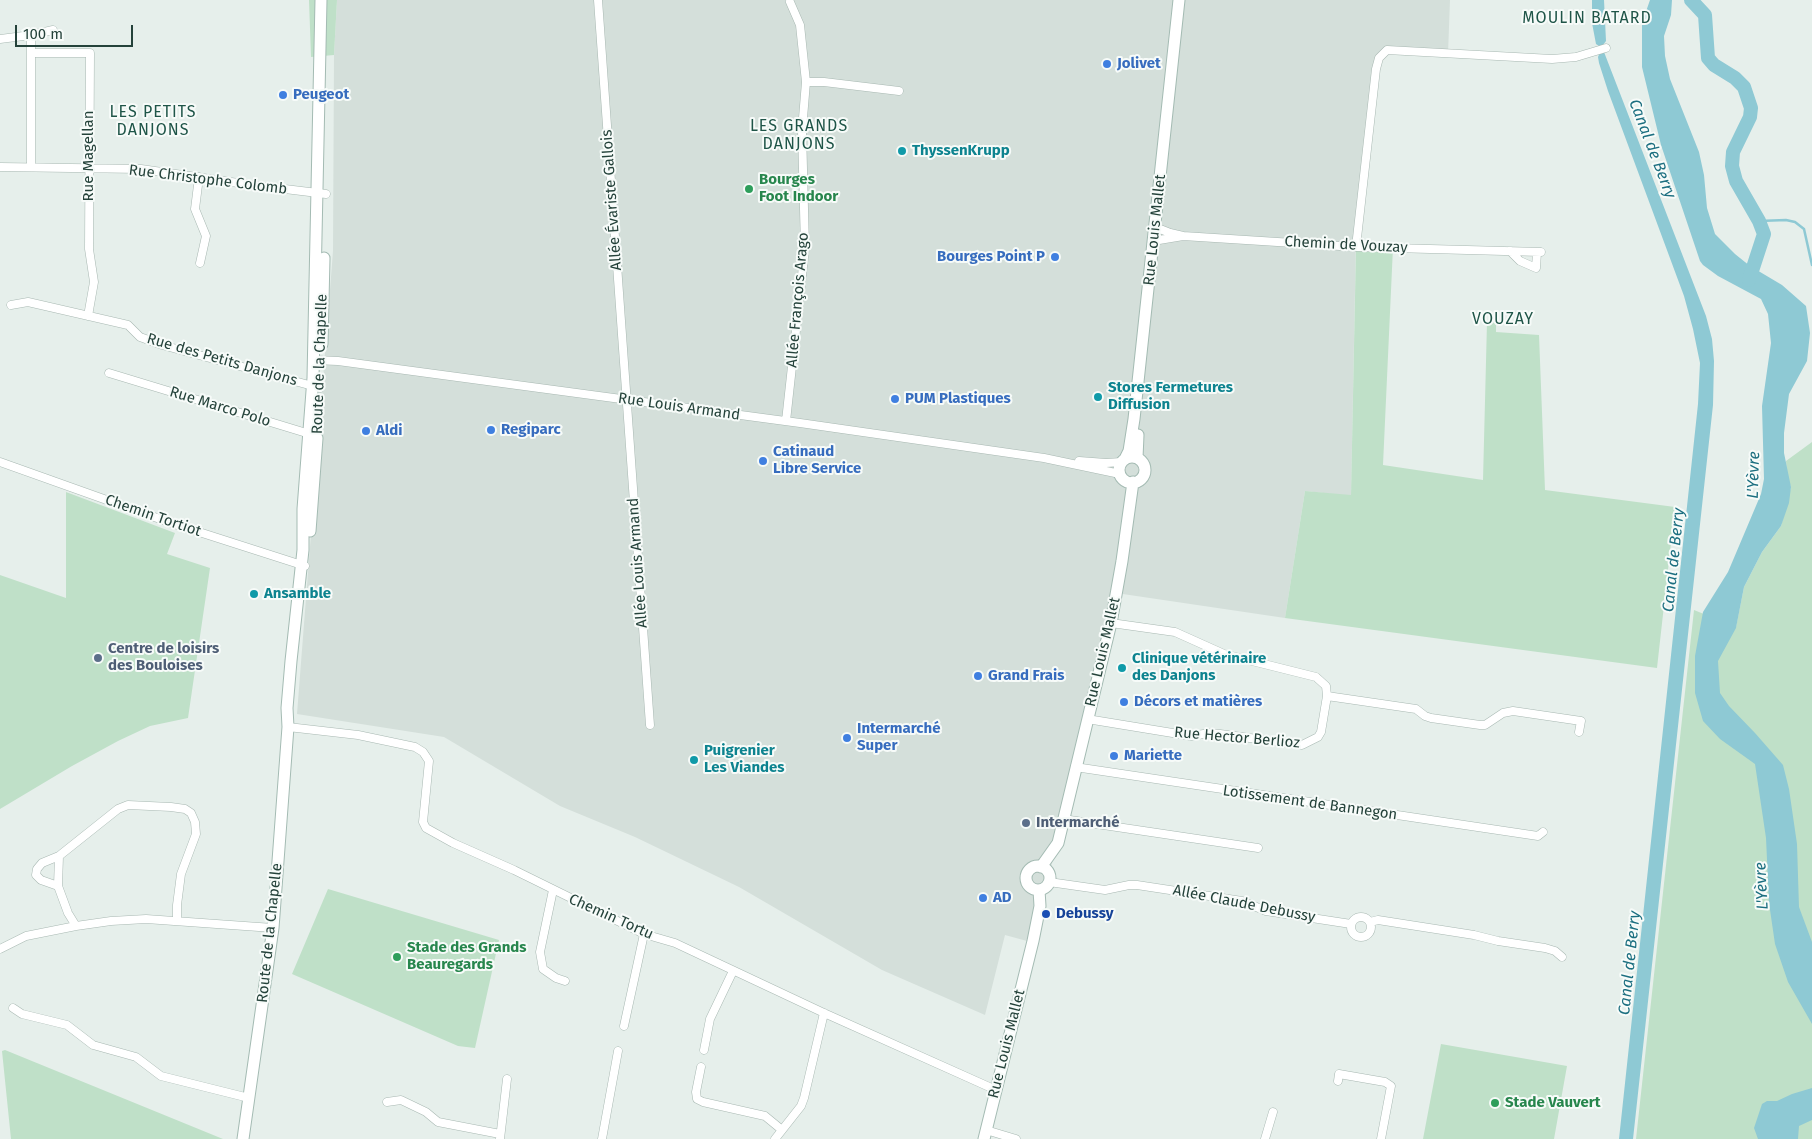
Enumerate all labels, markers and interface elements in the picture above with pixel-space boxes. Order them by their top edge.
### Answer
district label: MOULIN BATARD [1521,9,1653,29]
scale bar [18,15,135,47]
text: 100 m [23,25,63,43]
place label: Jolivet [1117,55,1161,73]
marker: Jolivet [1101,58,1113,70]
place label: Peugeot [293,86,349,104]
marker: Peugeot [277,89,289,101]
water label: Canal de Berry [1624,97,1680,201]
district label: LES PETITS DANJONS [108,103,198,141]
street label: Rue Magellan [80,110,98,202]
district label: LES GRANDS DANJONS [749,117,849,155]
street label: Allée Évariste Gallois [598,129,626,271]
place label: ThyssenKrupp [912,142,1010,160]
marker: ThyssenKrupp [896,145,908,157]
street label: Rue Christophe Colomb [128,161,288,199]
place label: Bourges Foot Indoor [759,171,838,206]
street label: Rue Louis Mallet [1140,173,1170,287]
marker: Bourges Foot Indoor [743,183,755,195]
street label: Allée François Arago [783,232,813,368]
street label: Chemin de Vouzay [1284,233,1408,257]
place label: Bourges Point P [937,248,1045,266]
marker: Bourges Point P [1049,251,1061,263]
street label: Route de la Chapelle [309,294,331,434]
district label: VOUZAY [1471,310,1535,330]
street label: Rue des Petits Danjons [145,330,299,390]
place label: Stores Fermetures Diffusion [1108,379,1233,414]
street label: Rue Marco Polo [167,383,273,431]
street label: Rue Louis Armand [617,390,741,424]
place label: PUM Plastiques [905,390,1011,408]
marker: Stores Fermetures Diffusion [1092,391,1104,403]
marker: PUM Plastiques [889,393,901,405]
place label: Regiparc [501,421,561,439]
place label: Aldi [376,422,402,440]
marker: Regiparc [485,424,497,436]
marker: Aldi [360,425,372,437]
place label: Catinaud Libre Service [773,443,861,478]
water label: L'Yèvre [1744,451,1764,499]
marker: Catinaud Libre Service [757,455,769,467]
street label: Chemin Tortiot [103,491,203,541]
street label: Allée Louis Armand [624,497,652,629]
water label: Canal de Berry [1659,507,1689,613]
place label: Ansamble [264,585,331,603]
marker: Ansamble [248,588,260,600]
street label: Rue Louis Mallet [1082,596,1124,708]
place label: Centre de loisirs des Bouloises [108,640,219,675]
place label: Clinique vétérinaire des Danjons [1132,650,1266,685]
marker: Centre de loisirs des Bouloises [92,652,104,664]
marker: Clinique vétérinaire des Danjons [1116,662,1128,674]
place label: Grand Frais [988,667,1065,685]
marker: Grand Frais [972,670,984,682]
place label: Décors et matières [1134,693,1262,711]
marker: Décors et matières [1118,696,1130,708]
place label: Intermarché Super [857,720,940,755]
street label: Rue Hector Berlioz [1173,724,1301,752]
marker: Intermarché Super [841,732,853,744]
place label: Puigrenier Les Viandes [704,742,785,777]
place label: Mariette [1124,747,1182,765]
marker: Mariette [1108,750,1120,762]
marker: Puigrenier Les Viandes [688,754,700,766]
street label: Lotissement de Bannegon [1222,782,1398,824]
place label: Intermarché [1036,814,1119,832]
marker: Intermarché [1020,817,1032,829]
street label: Route de la Chapelle [254,862,286,1004]
water label: L'Yèvre [1751,862,1773,910]
street label: Allée Claude Debussy [1171,881,1317,927]
place label: AD [993,889,1012,907]
street label: Chemin Tortu [566,890,656,944]
marker: AD [977,892,989,904]
place label: Debussy [1056,905,1113,923]
marker: Debussy [1040,908,1052,920]
water label: Canal de Berry [1615,910,1645,1016]
place label: Stade des Grands Beauregards [407,939,527,974]
marker: Stade des Grands Beauregards [391,951,403,963]
street label: Rue Louis Mallet [985,988,1029,1100]
place label: Stade Vauvert [1505,1094,1601,1112]
marker: Stade Vauvert [1489,1097,1501,1109]

